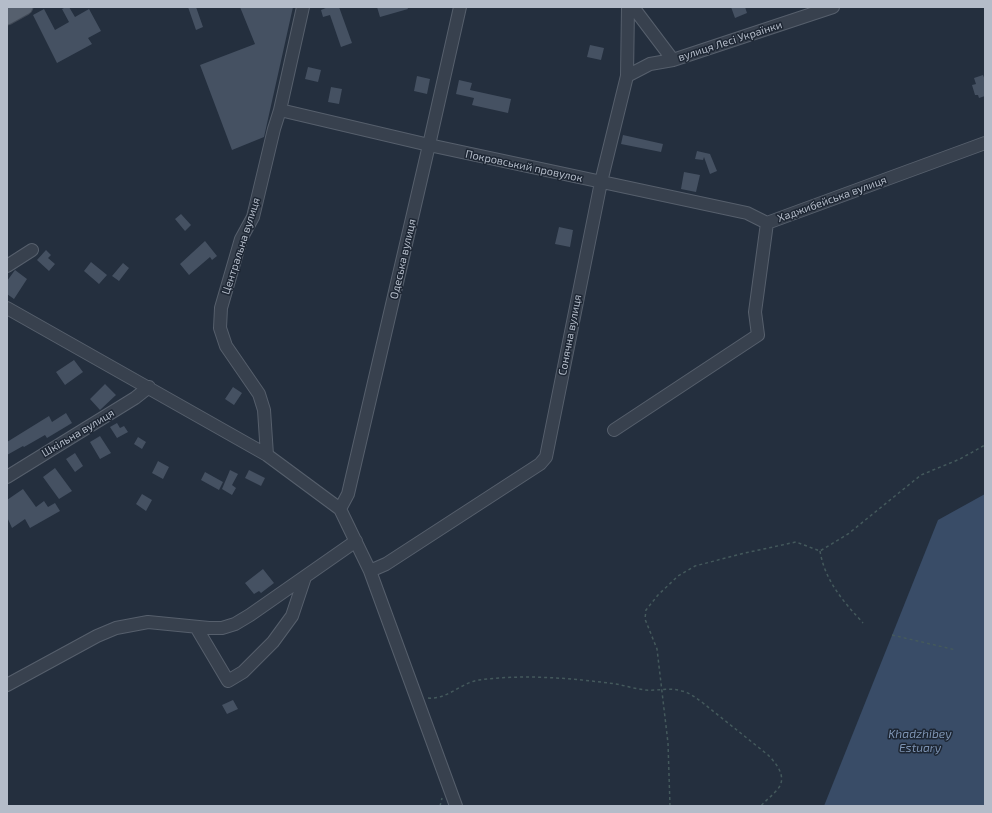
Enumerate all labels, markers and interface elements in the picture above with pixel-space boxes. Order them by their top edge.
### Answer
street label: вулиця Лесі Українки [676,18,784,64]
street label: Покровський провулок [464,147,584,185]
street label: Хаджибейська вулиця [776,173,888,225]
street label: Центральна вулиця [219,196,263,296]
street label: Одеська вулиця [387,218,419,300]
street label: Сонячна вулиця [556,293,584,377]
street label: Шкільна вулиця [39,406,117,460]
water label: Khadzhibey Estuary [888,727,952,755]

